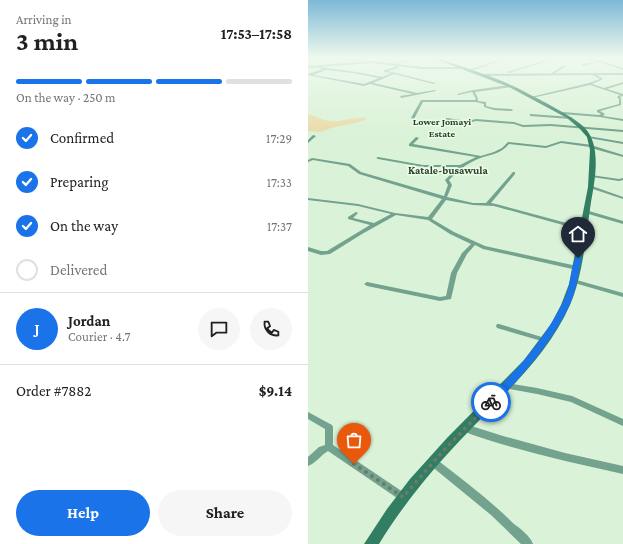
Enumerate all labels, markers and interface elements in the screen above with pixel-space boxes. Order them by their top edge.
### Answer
text: Arriving in [16,12,72,27]
text: 17:53–17:58 [221,26,292,42]
text: 3 min [16,27,78,56]
text: On the way · 250 m [16,90,116,105]
district label: Lower Jomayi Estate [413,116,471,139]
icon: check [16,127,38,149]
text: Confirmed [50,130,114,146]
text: 17:29 [266,131,292,146]
district label: Katale-busawula [408,164,489,176]
icon: check [16,171,38,193]
text: Preparing [50,174,109,190]
text: 17:33 [267,175,292,190]
icon: check [16,215,38,237]
pin [561,217,595,258]
text: On the way [50,218,118,234]
text: 17:37 [267,219,292,234]
icon: home [567,223,589,245]
text: Delivered [50,262,107,278]
button: chat [198,308,240,350]
button: phone [250,308,292,350]
text: Jordan [68,313,110,329]
text: J [34,321,40,337]
text: Courier · 4.7 [68,329,131,344]
courier [471,382,511,422]
text: Order #7882 [16,383,91,399]
text: $9.14 [259,383,292,399]
icon: bike [480,391,502,413]
pin [337,423,371,464]
icon: bag [343,429,365,451]
button: Help [16,490,150,536]
button: Share [158,490,292,536]

